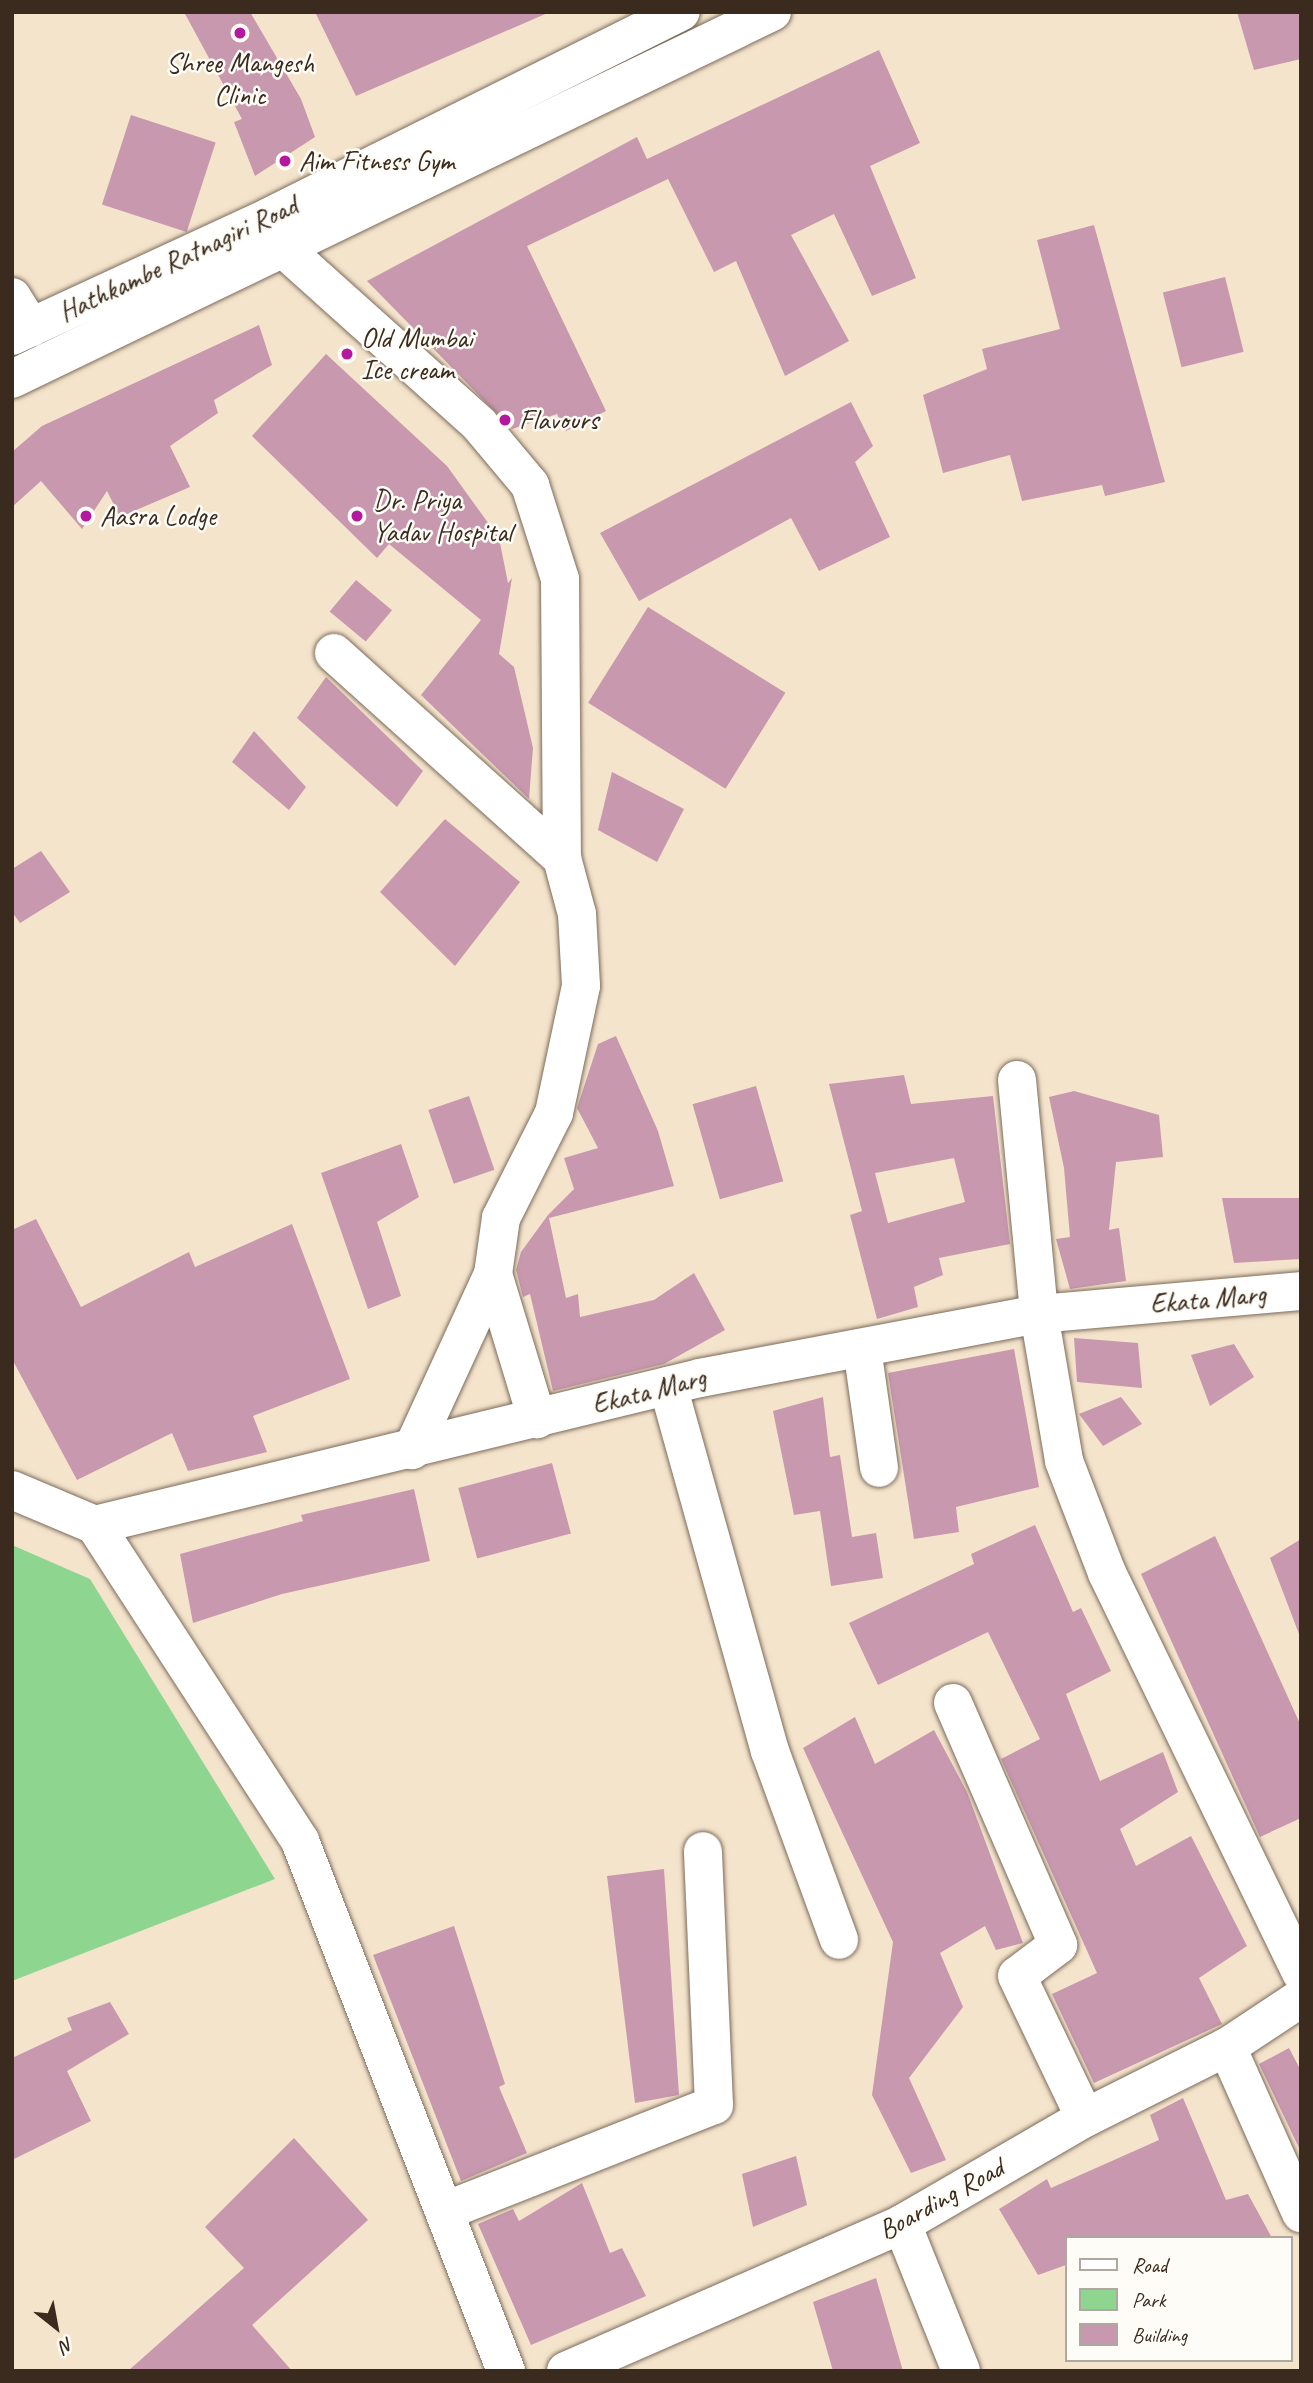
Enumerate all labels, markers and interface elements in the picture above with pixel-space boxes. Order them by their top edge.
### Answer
marker: Shree Mangesh Clinic [230,23,250,43]
place label: Shree Mangesh Clinic [166,46,314,112]
place label: Aim Fitness Gym [299,144,456,178]
marker: Aim Fitness Gym [277,153,293,169]
street label: Hathkambe Ratnagiri Road [53,189,303,329]
place label: Old Mumbai Ice cream [361,321,473,387]
marker: Old Mumbai Ice cream [339,346,355,362]
place label: Flavours [519,403,598,437]
marker: Flavours [497,412,513,428]
place label: Dr. Priya Yadav Hospital [373,483,512,549]
place label: Aasra Lodge [100,499,216,533]
marker: Dr. Priya Yadav Hospital [347,506,367,526]
marker: Aasra Lodge [78,508,94,524]
street label: Ekata Marg [1148,1277,1268,1321]
street label: Ekata Marg [588,1361,710,1421]
street label: Boarding Road [872,2151,1010,2247]
legend [1064,2236,1292,2362]
text: Road [1132,2252,1167,2278]
text: Park [1132,2287,1165,2313]
north arrow [21,2292,91,2362]
text: Building [1132,2322,1187,2348]
text: N [56,2332,78,2358]

